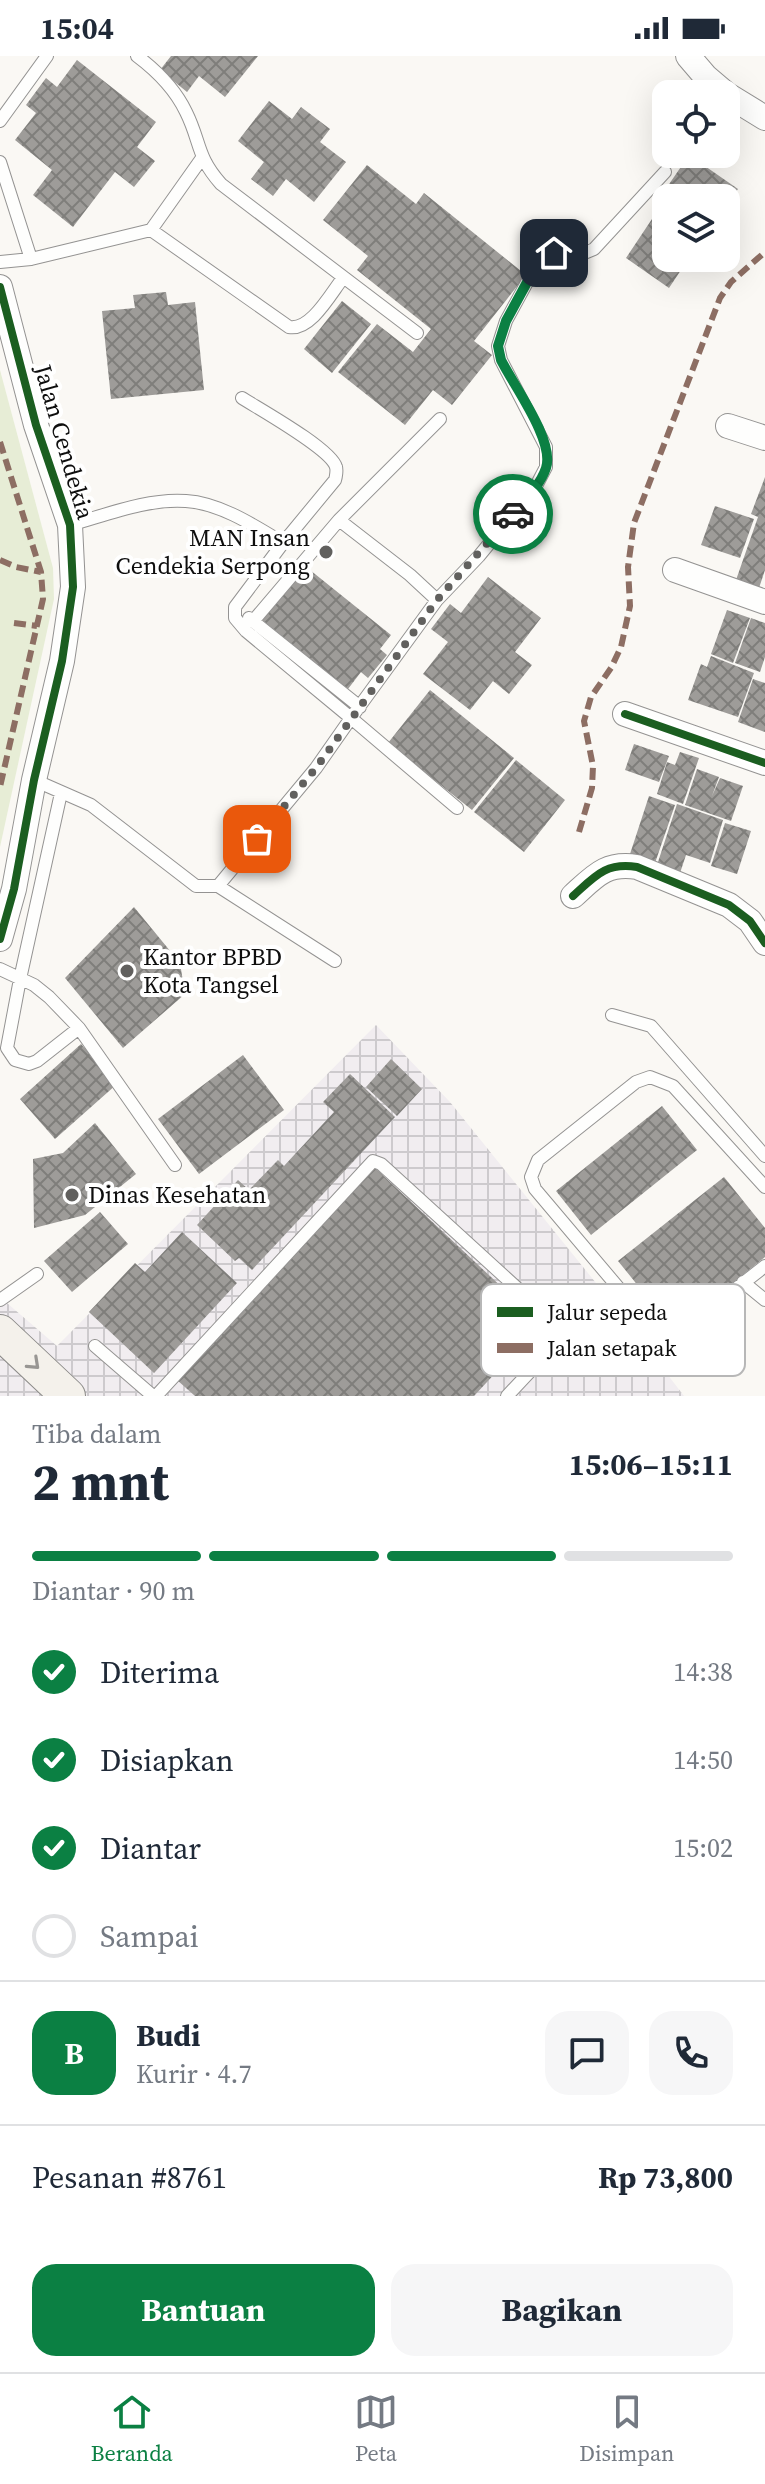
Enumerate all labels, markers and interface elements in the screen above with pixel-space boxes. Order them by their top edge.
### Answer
text: 15:04 [40,8,114,49]
map controls [652,80,740,272]
button: locate [652,80,740,168]
button: layers [652,184,740,272]
pin [520,219,588,287]
icon: home [532,231,576,275]
street label: Jalan Cendekia [26,360,103,524]
courier [473,474,553,554]
icon: car [491,492,535,536]
place label: MAN Insan Cendekia Serpong [116,521,310,582]
marker: MAN Insan Cendekia Serpong [317,543,335,561]
pin [223,805,291,873]
icon: bag [235,817,279,861]
place label: Kantor BPBD Kota Tangsel [143,940,282,1001]
marker: Kantor BPBD Kota Tangsel [118,962,136,980]
place label: Dinas Kesehatan [88,1178,266,1211]
marker: Dinas Kesehatan [63,1186,81,1204]
legend [481,1284,745,1376]
text: Jalur sepeda [546,1297,668,1327]
text: Jalan setapak [546,1333,677,1363]
one-way arrow [25,1354,39,1369]
text: Tiba dalam [32,1416,161,1452]
text: 15:06–15:11 [569,1444,733,1485]
text: 2 mnt [32,1446,169,1517]
text: Diantar · 90 m [32,1573,195,1609]
icon: check [32,1650,76,1694]
text: Diterima [100,1652,219,1693]
text: 14:38 [673,1654,733,1690]
icon: check [32,1738,76,1782]
text: Disiapkan [100,1740,234,1781]
text: 14:50 [673,1742,733,1778]
icon: check [32,1826,76,1870]
text: Diantar [100,1828,201,1869]
text: 15:02 [673,1830,733,1866]
text: Sampai [100,1916,199,1957]
button: chat [545,2011,629,2095]
button: phone [649,2011,733,2095]
text: Budi [136,2015,201,2056]
text: B [64,2033,84,2074]
text: Kurir · 4.7 [136,2056,251,2092]
text: Pesanan #8761 [32,2157,227,2198]
text: Rp 73,800 [598,2157,733,2198]
button: Bantuan [32,2264,375,2356]
button: Bagikan [391,2264,733,2356]
tab: Beranda [91,2390,173,2468]
tab: Peta [354,2390,398,2468]
tab: Disimpan [579,2390,674,2468]

